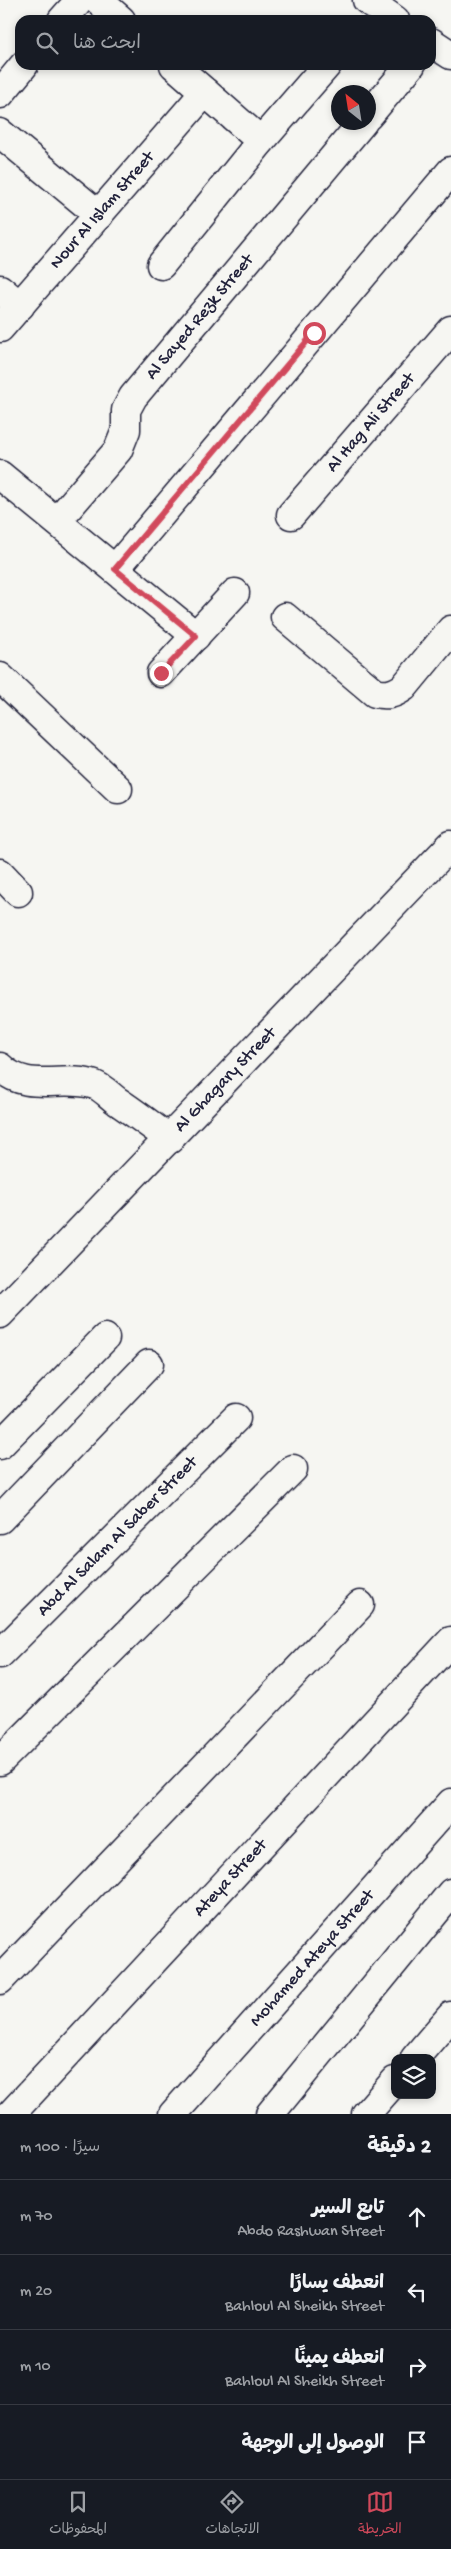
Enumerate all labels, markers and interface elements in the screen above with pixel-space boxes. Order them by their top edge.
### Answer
search box [15,15,436,70]
icon: search [33,29,61,57]
text: ابحث هنا [73,33,141,56]
north arrow [331,85,376,130]
street label: Nour Al Islam Street [45,146,160,273]
street label: Al Sayed Rezk Street [141,249,259,384]
route start [303,322,326,345]
street label: Al Hag Ali Street [322,368,421,477]
route end [150,662,173,685]
street label: Al Ghagary Street [170,1022,282,1137]
street label: Abd Al Salam Al Saber Street [33,1451,203,1621]
street label: Ateya Street [189,1834,273,1921]
street label: Mohamed Ateya Street [246,1884,380,2031]
map controls [391,2054,436,2099]
button: layers [391,2054,436,2099]
text: 2 دقيقة [367,2136,431,2161]
text: سيرًا · 100 m [20,2139,100,2158]
text: تابع السير [312,2198,384,2221]
icon: ahead [403,2203,431,2231]
text: 70 m [20,2208,53,2227]
text: Abdo Rashwan Street [238,2223,384,2242]
text: انعطف يسارًا [290,2273,384,2296]
icon: left [403,2278,431,2306]
text: 20 m [20,2283,52,2302]
text: Bahloul Al Sheikh Street [225,2298,384,2317]
text: انعطف يمينًا [295,2348,384,2371]
icon: right [403,2353,431,2381]
text: 10 m [20,2358,51,2377]
text: Bahloul Al Sheikh Street [225,2373,384,2392]
icon: arrive [403,2428,431,2456]
text: الوصول إلى الوجهة [241,2433,384,2456]
tab: المحفوظات [49,2488,107,2541]
tab: الاتجاهات [205,2488,260,2541]
tab: الخريطة [358,2488,402,2541]

